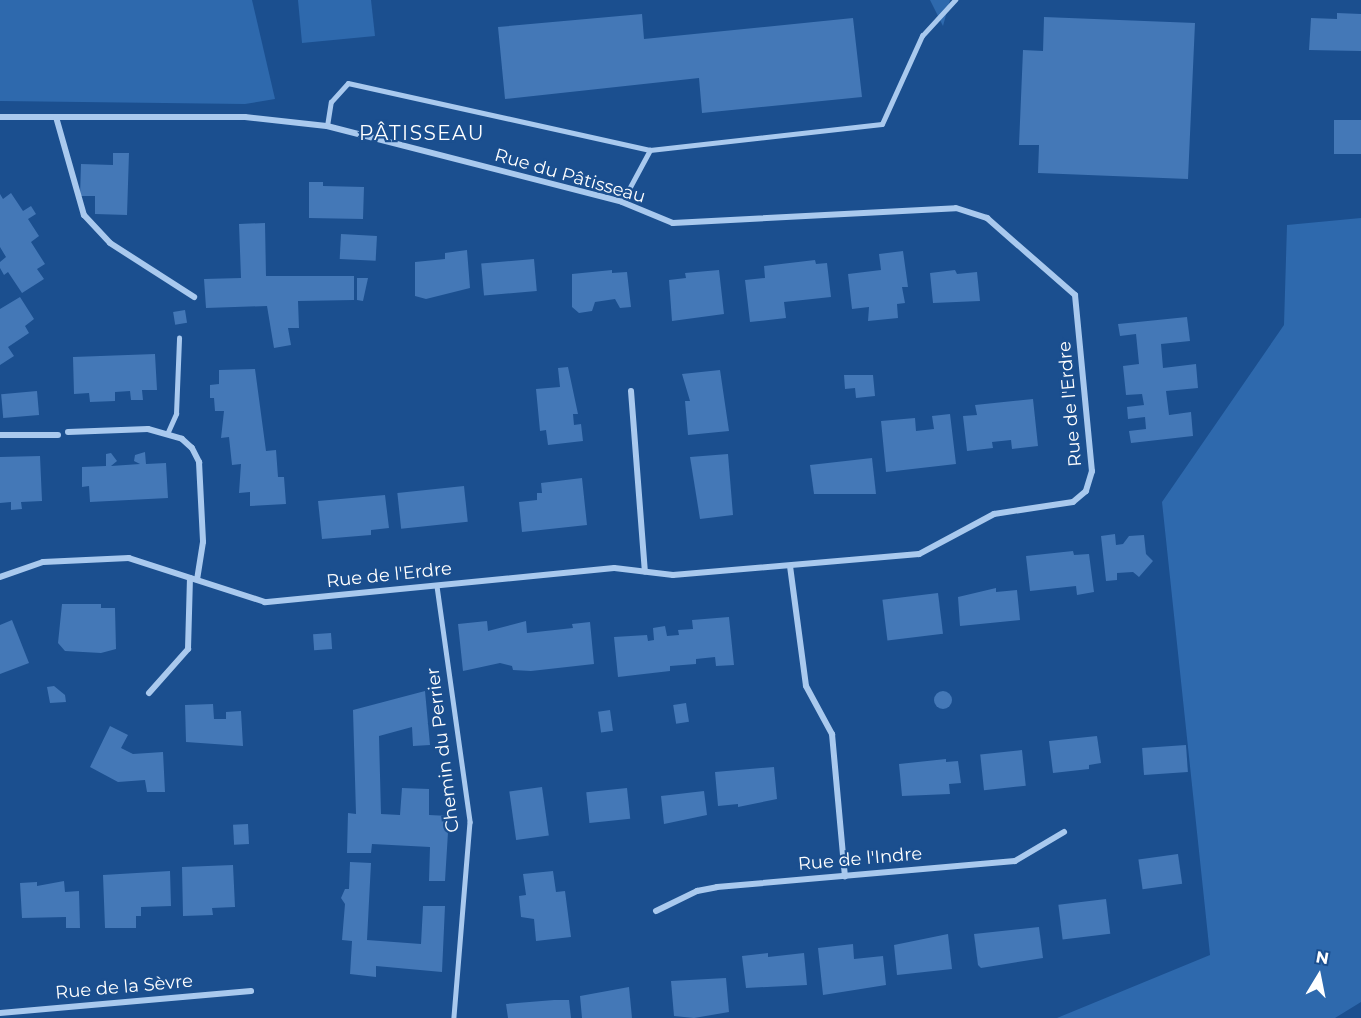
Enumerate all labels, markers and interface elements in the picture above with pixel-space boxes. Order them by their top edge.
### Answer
district label: PÂTISSEAU [359,121,485,145]
street label: Rue du Pâtisseau [492,144,648,208]
street label: Rue de l'Erdre [1054,340,1086,468]
street label: Rue de l'Erdre [325,558,453,592]
street label: Chemin du Perrier [422,666,464,834]
street label: Rue de l'Indre [797,843,923,875]
north arrow [1289,946,1349,1006]
text: N [1314,947,1330,968]
street label: Rue de la Sèvre [54,970,194,1004]

